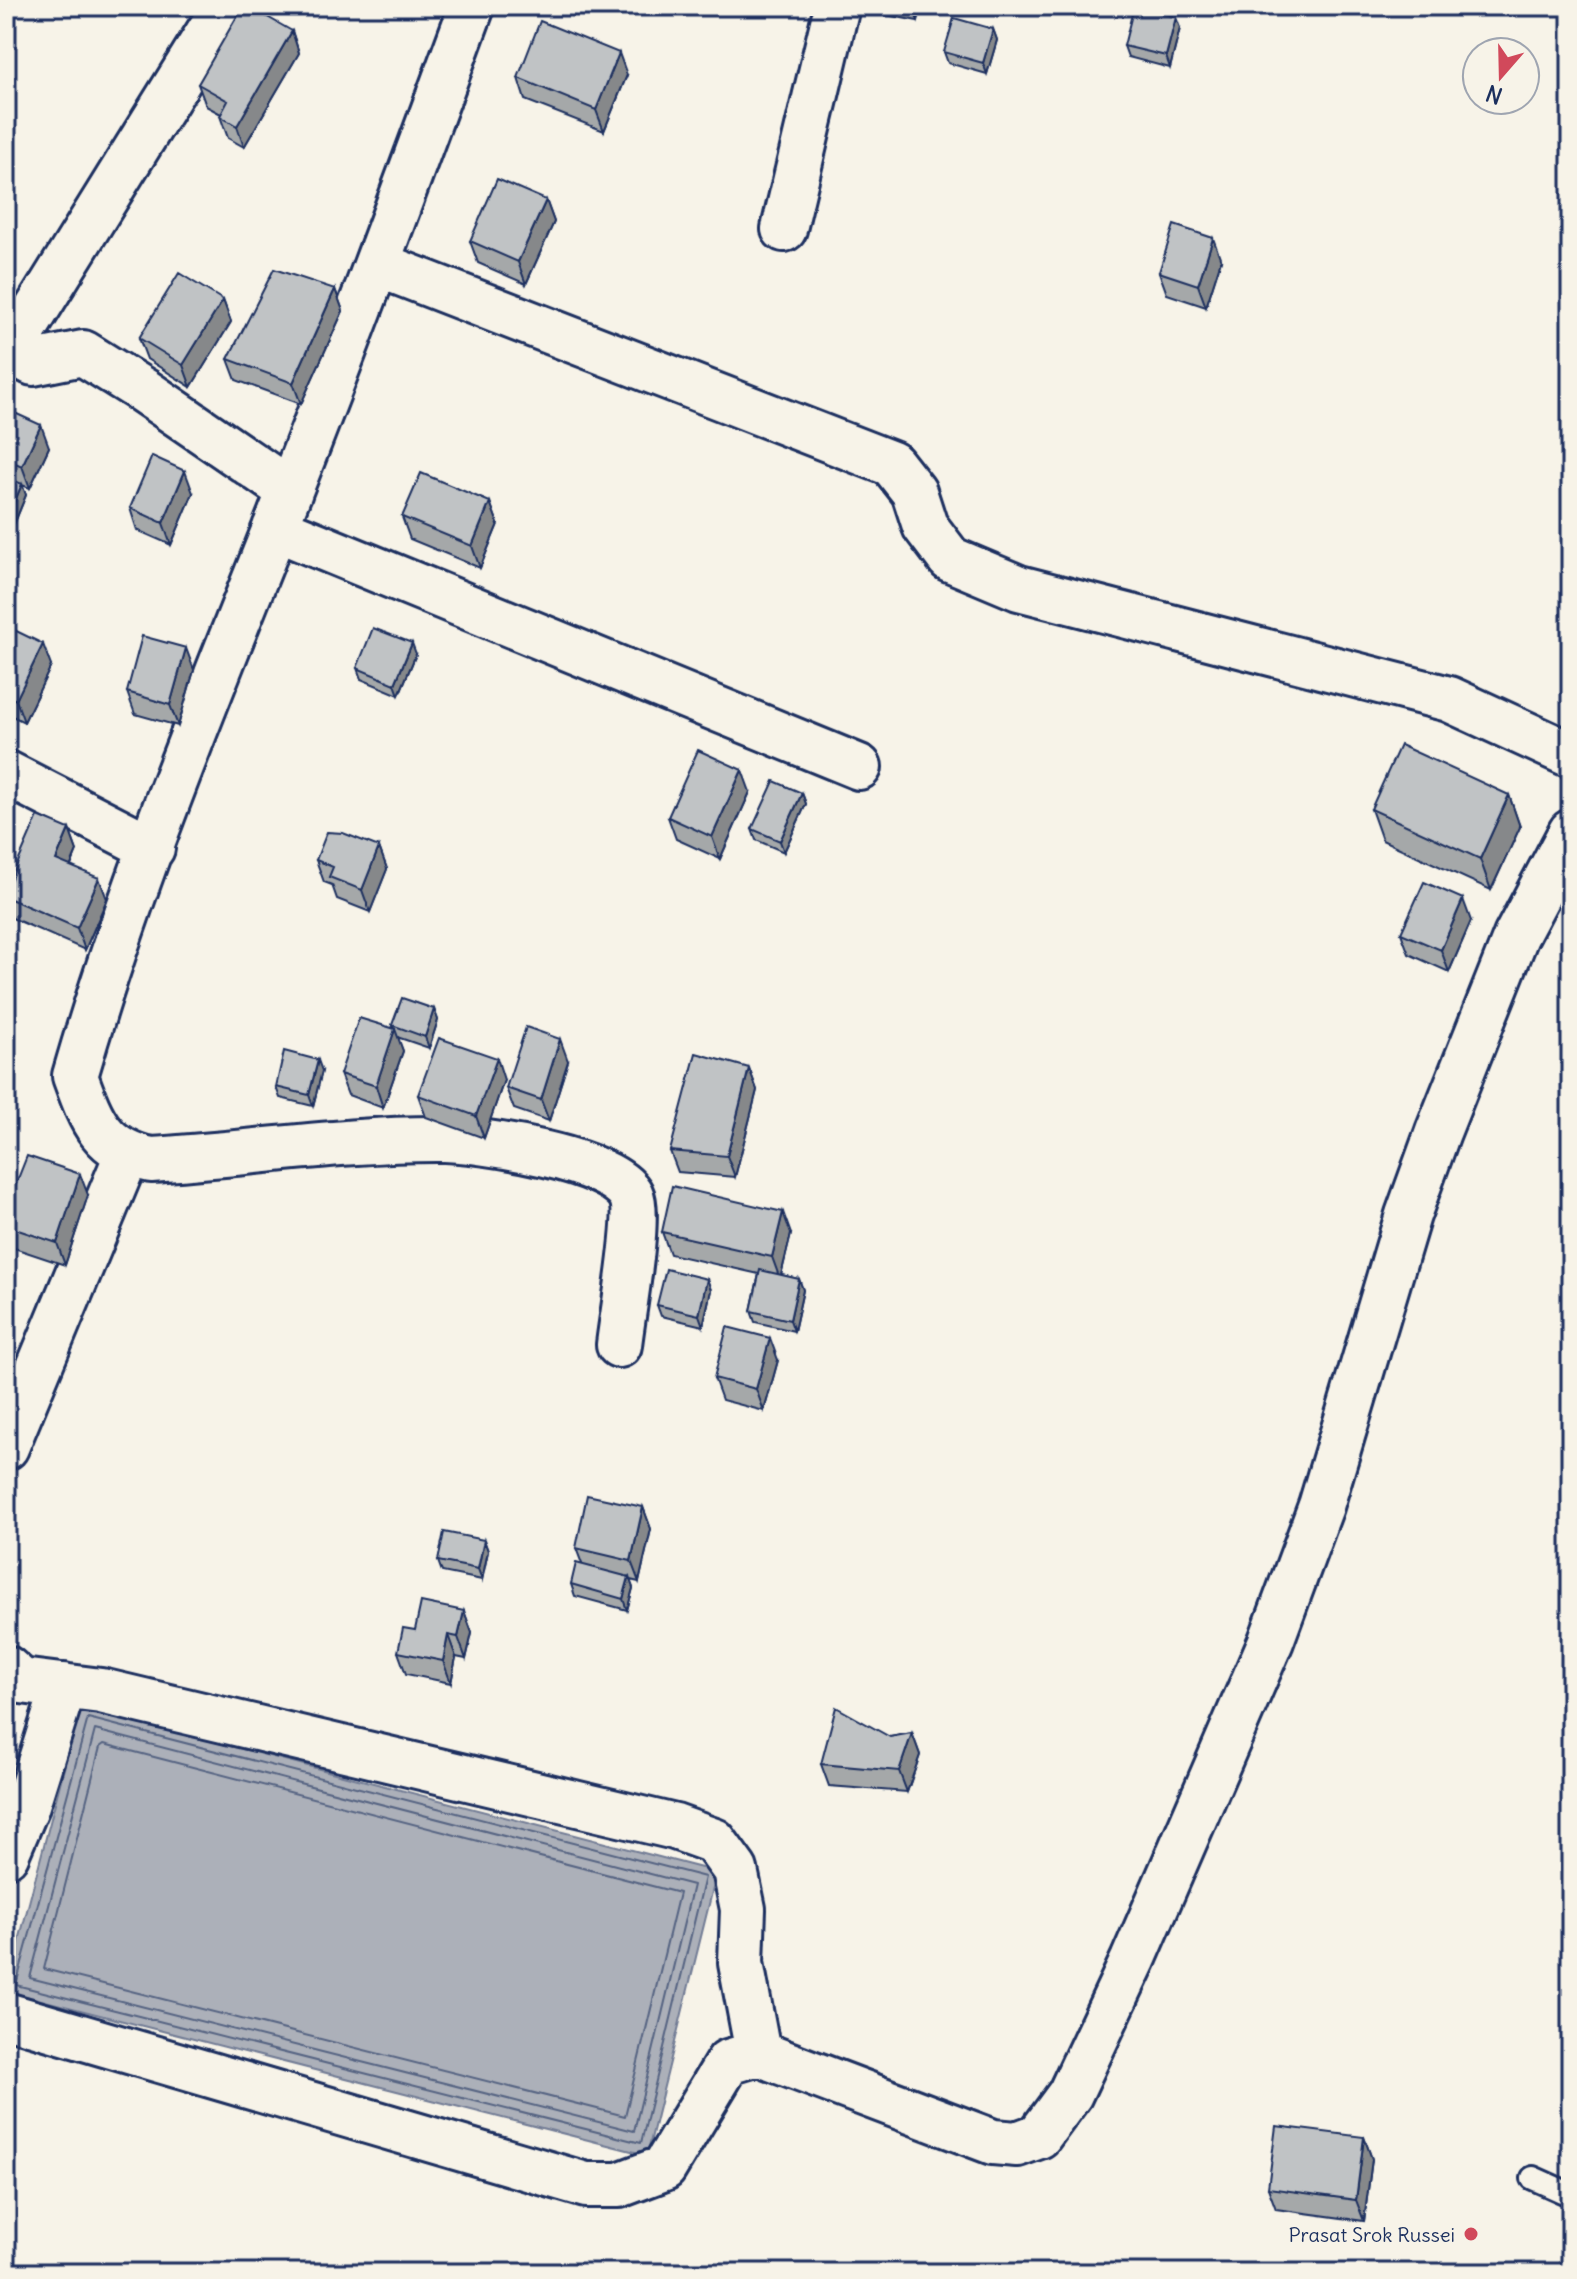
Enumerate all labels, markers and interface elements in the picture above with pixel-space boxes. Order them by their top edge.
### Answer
north arrow [1461,36,1541,116]
text: N [1482,79,1506,111]
place label: Prasat Srok Russei [1289,2222,1455,2247]
marker: Prasat Srok Russei [1462,2225,1480,2243]

